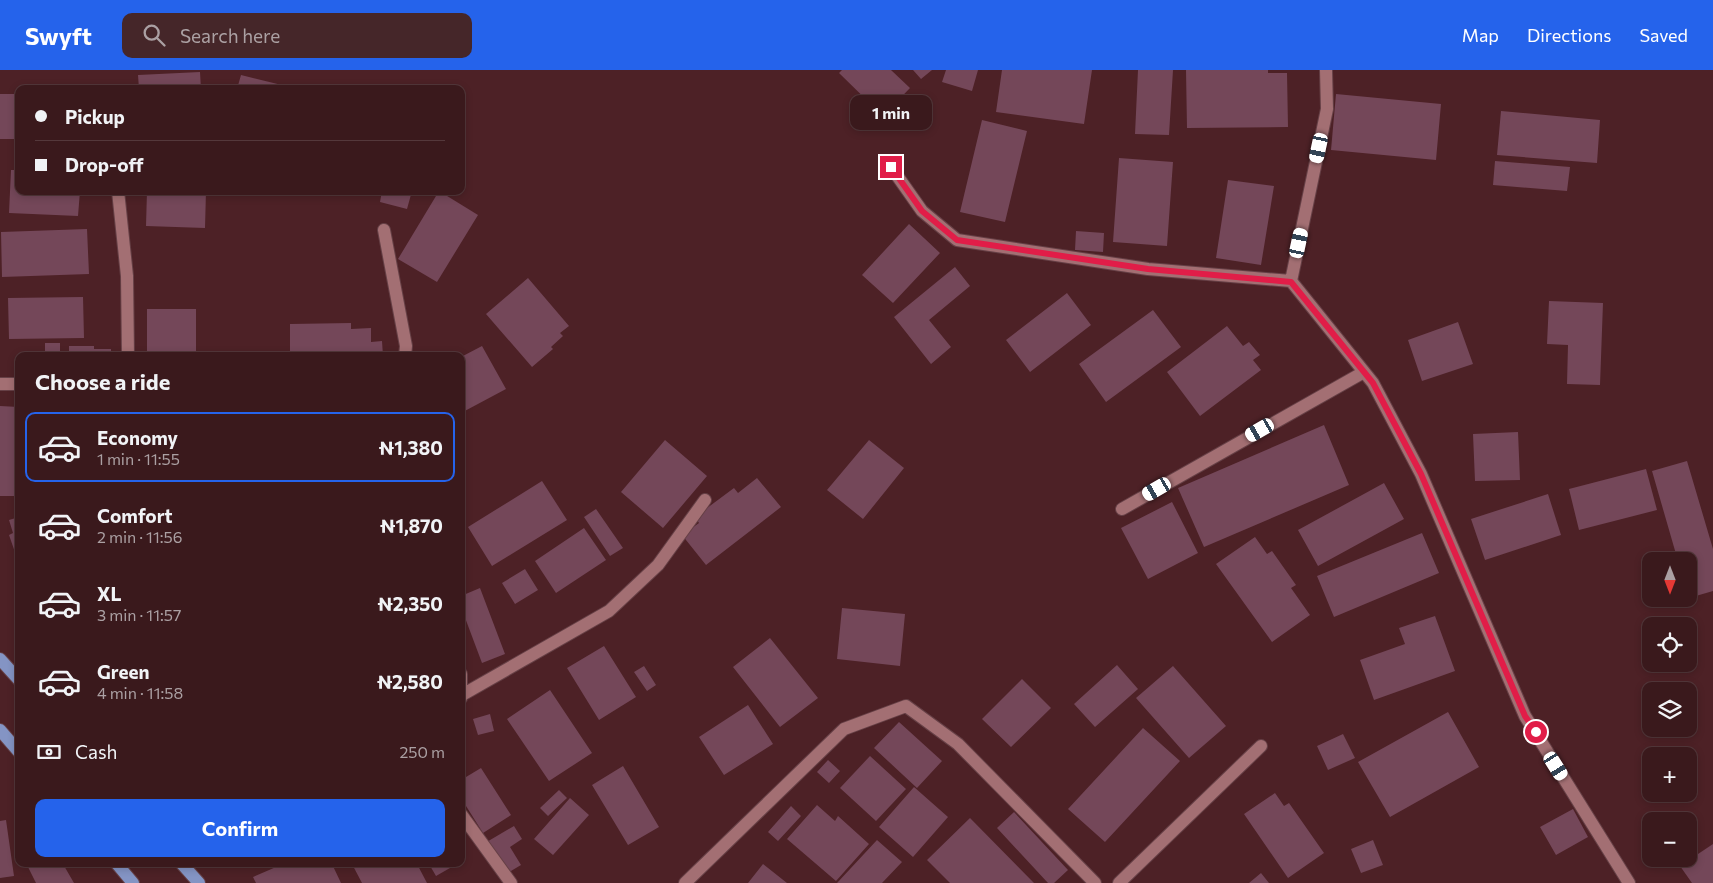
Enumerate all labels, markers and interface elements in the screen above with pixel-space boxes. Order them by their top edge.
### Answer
search box [122,13,472,58]
text: Swyft [25,21,92,50]
icon: search [140,21,168,49]
text: Search here [180,24,280,47]
text: Map [1462,24,1499,46]
text: Directions [1527,24,1611,46]
text: Saved [1639,24,1688,46]
callout: 1 min [850,94,932,129]
text: 1 min [872,103,910,122]
text: Pickup [65,105,125,128]
car [1308,132,1329,164]
text: Drop-off [65,153,144,176]
route end [880,156,902,178]
car [1288,227,1309,259]
text: Choose a ride [35,368,170,395]
car [1243,416,1276,444]
icon: car [37,425,82,470]
text: Economy [97,426,178,449]
text: ₦1,380 [378,436,443,459]
text: 1 min · 11:55 [97,449,180,468]
car [1140,475,1173,503]
icon: car [37,503,82,548]
text: Comfort [97,504,173,527]
text: ₦1,870 [380,514,443,537]
text: 2 min · 11:56 [97,527,182,546]
north arrow [1642,552,1698,608]
map controls [1642,552,1697,867]
icon: car [37,581,82,626]
text: XL [97,582,122,605]
text: ₦2,350 [377,592,443,615]
text: 3 min · 11:57 [97,605,181,624]
button: locate [1642,617,1697,672]
icon: car [37,659,82,704]
text: Green [97,660,149,683]
text: ₦2,580 [377,670,443,693]
button: layers [1642,682,1697,737]
text: 4 min · 11:58 [97,683,183,702]
route start [1525,721,1547,743]
icon: cash [35,738,63,766]
text: Cash [75,740,117,763]
text: 250 m [399,742,445,761]
button: + [1642,747,1697,802]
car [1541,749,1570,783]
button: Confirm [35,799,445,857]
button: − [1642,812,1697,867]

